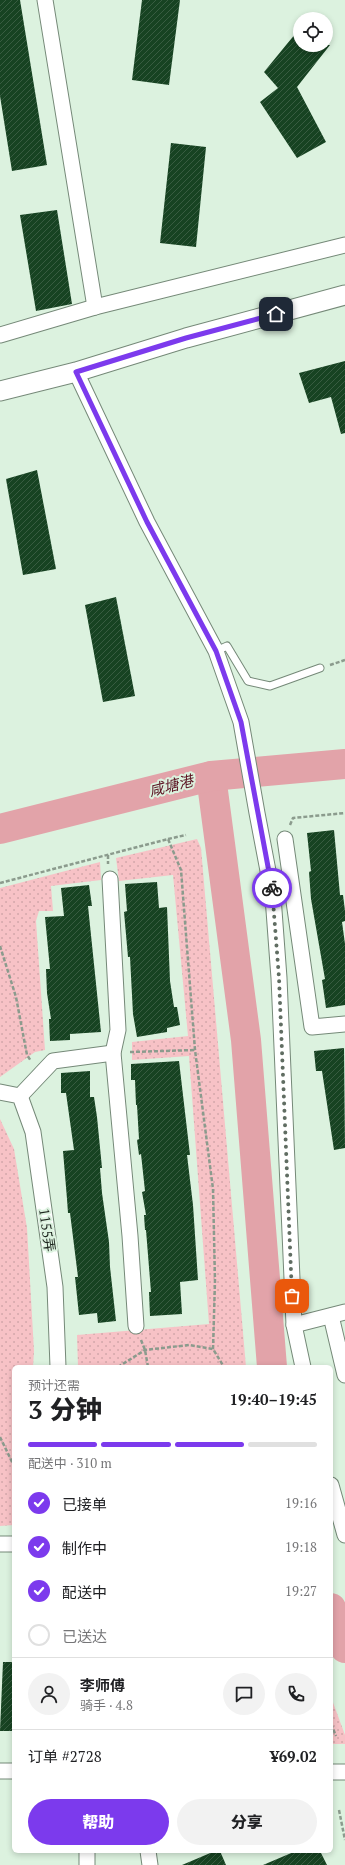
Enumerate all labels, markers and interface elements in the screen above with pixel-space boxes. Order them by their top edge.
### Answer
map controls [293,12,333,52]
button: locate [293,12,333,52]
pin [259,297,293,331]
icon: home [265,303,287,325]
water label: 咸塘港 [146,769,197,800]
courier [252,868,292,908]
icon: bike [261,877,283,899]
street label: 1155弄 [35,1207,60,1253]
pin [275,1279,309,1313]
icon: bag [281,1285,303,1307]
text: 预计还需 [28,1376,80,1394]
text: 19:40–19:45 [230,1389,317,1409]
text: 3 分钟 [28,1392,102,1426]
text: 配送中 · 310 m [28,1454,112,1472]
icon: check [28,1492,50,1514]
text: 已接单 [62,1494,107,1514]
text: 19:16 [285,1494,317,1512]
icon: check [28,1536,50,1558]
text: 制作中 [62,1538,107,1558]
text: 19:18 [285,1538,317,1556]
icon: check [28,1580,50,1602]
text: 配送中 [62,1582,107,1602]
text: 19:27 [285,1582,317,1600]
text: 已送达 [62,1626,107,1646]
button: person [28,1673,70,1715]
button: chat [223,1673,265,1715]
button: phone [275,1673,317,1715]
text: 李师傅 [80,1675,125,1695]
text: 骑手 · 4.8 [80,1696,133,1714]
text: 订单 #2728 [28,1746,102,1766]
text: ¥69.02 [270,1746,317,1766]
button: 帮助 [28,1799,169,1845]
button: 分享 [177,1799,317,1845]

